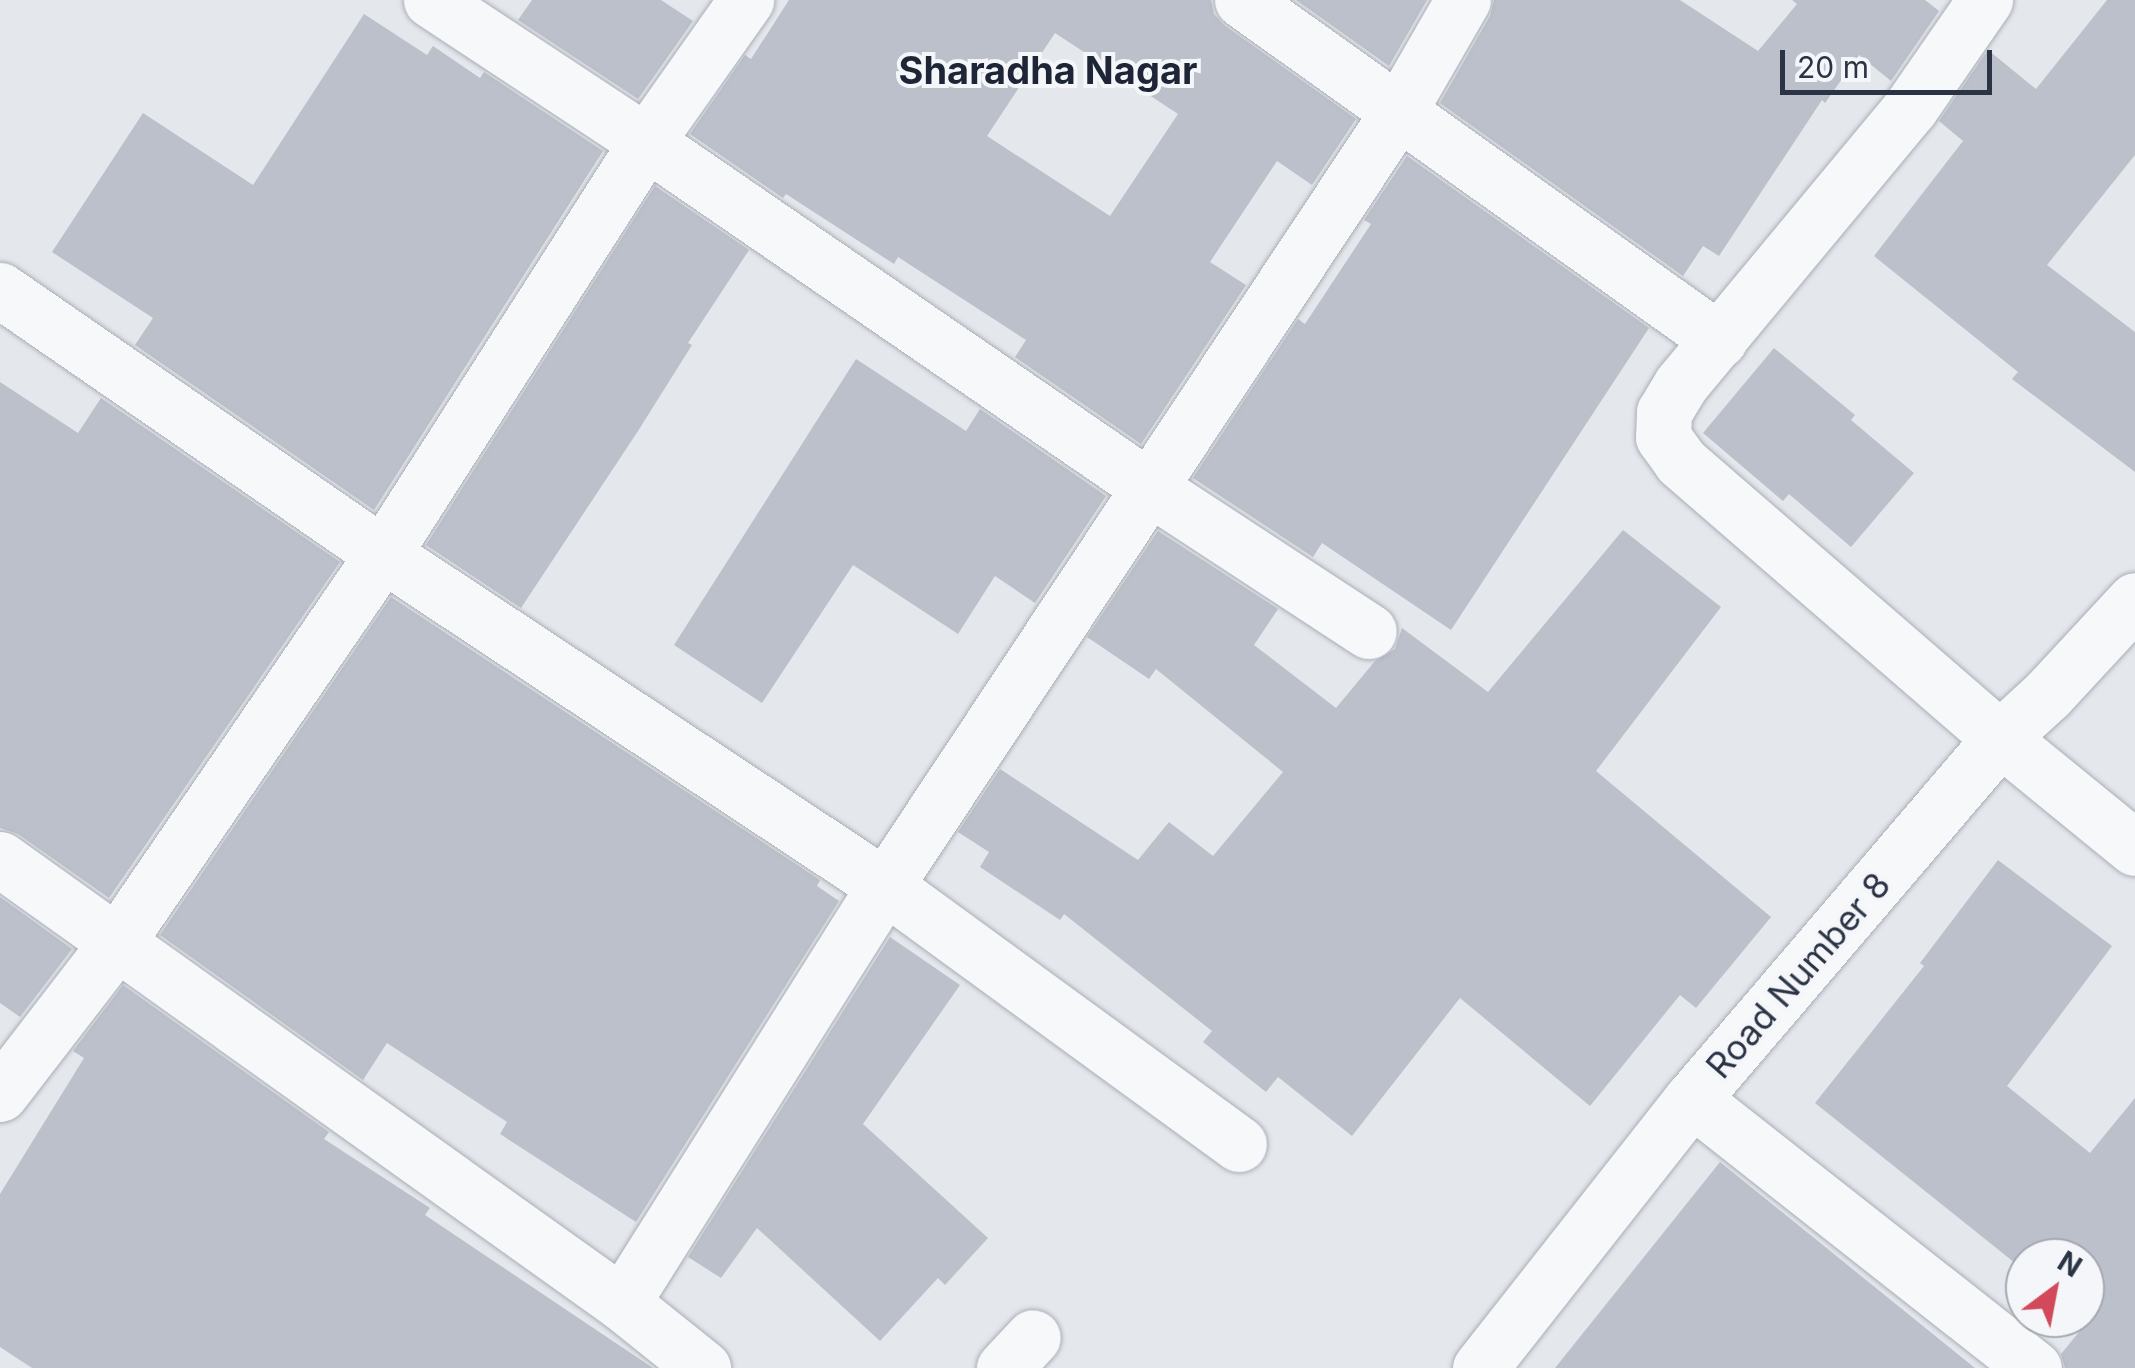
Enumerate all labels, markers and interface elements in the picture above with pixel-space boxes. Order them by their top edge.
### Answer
scale bar [1785,30,1998,92]
district label: Sharadha Nagar [899,48,1197,94]
text: 20 m [1797,49,1869,85]
street label: Road Number 8 [1697,864,1899,1086]
north arrow [2005,1238,2105,1338]
text: N [2052,1244,2088,1284]

